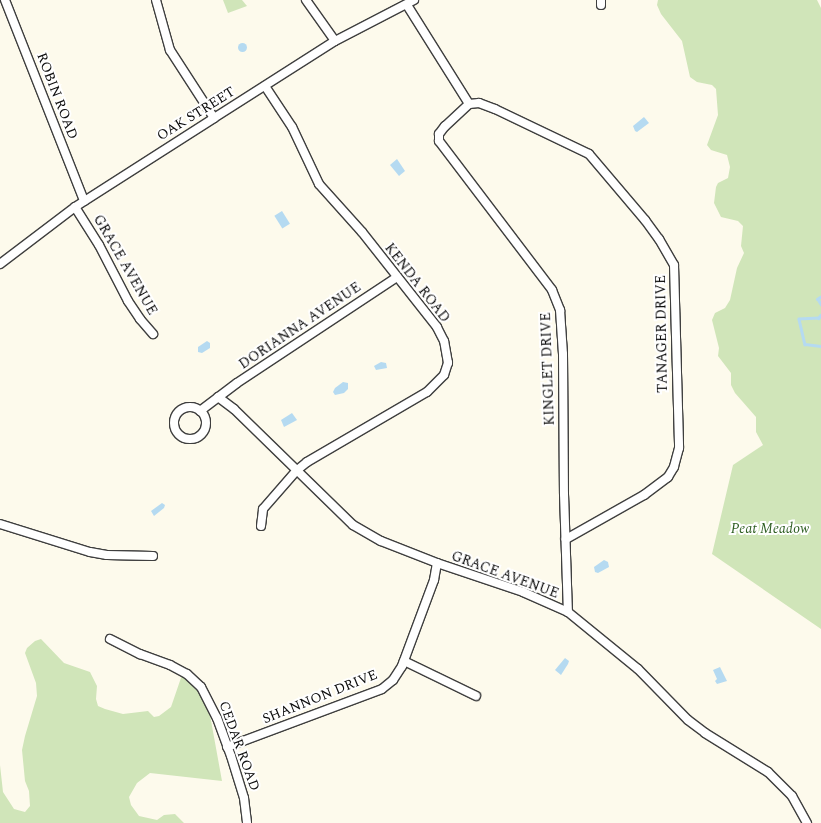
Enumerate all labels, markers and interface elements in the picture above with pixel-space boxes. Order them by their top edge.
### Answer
street label: ROBIN ROAD [33,50,81,142]
street label: OAK STREET [154,83,238,145]
street label: GRACE AVENUE [89,212,161,318]
street label: KENDA ROAD [381,240,453,326]
street label: TANAGER DRIVE [653,275,671,393]
street label: DORIANNA AVENUE [236,279,364,373]
street label: KINGLET DRIVE [538,312,558,426]
park label: Peat Meadow [731,521,809,537]
street label: GRACE AVENUE [449,548,561,602]
street label: SHANNON DRIVE [260,666,380,728]
street label: CEDAR ROAD [215,699,263,793]

